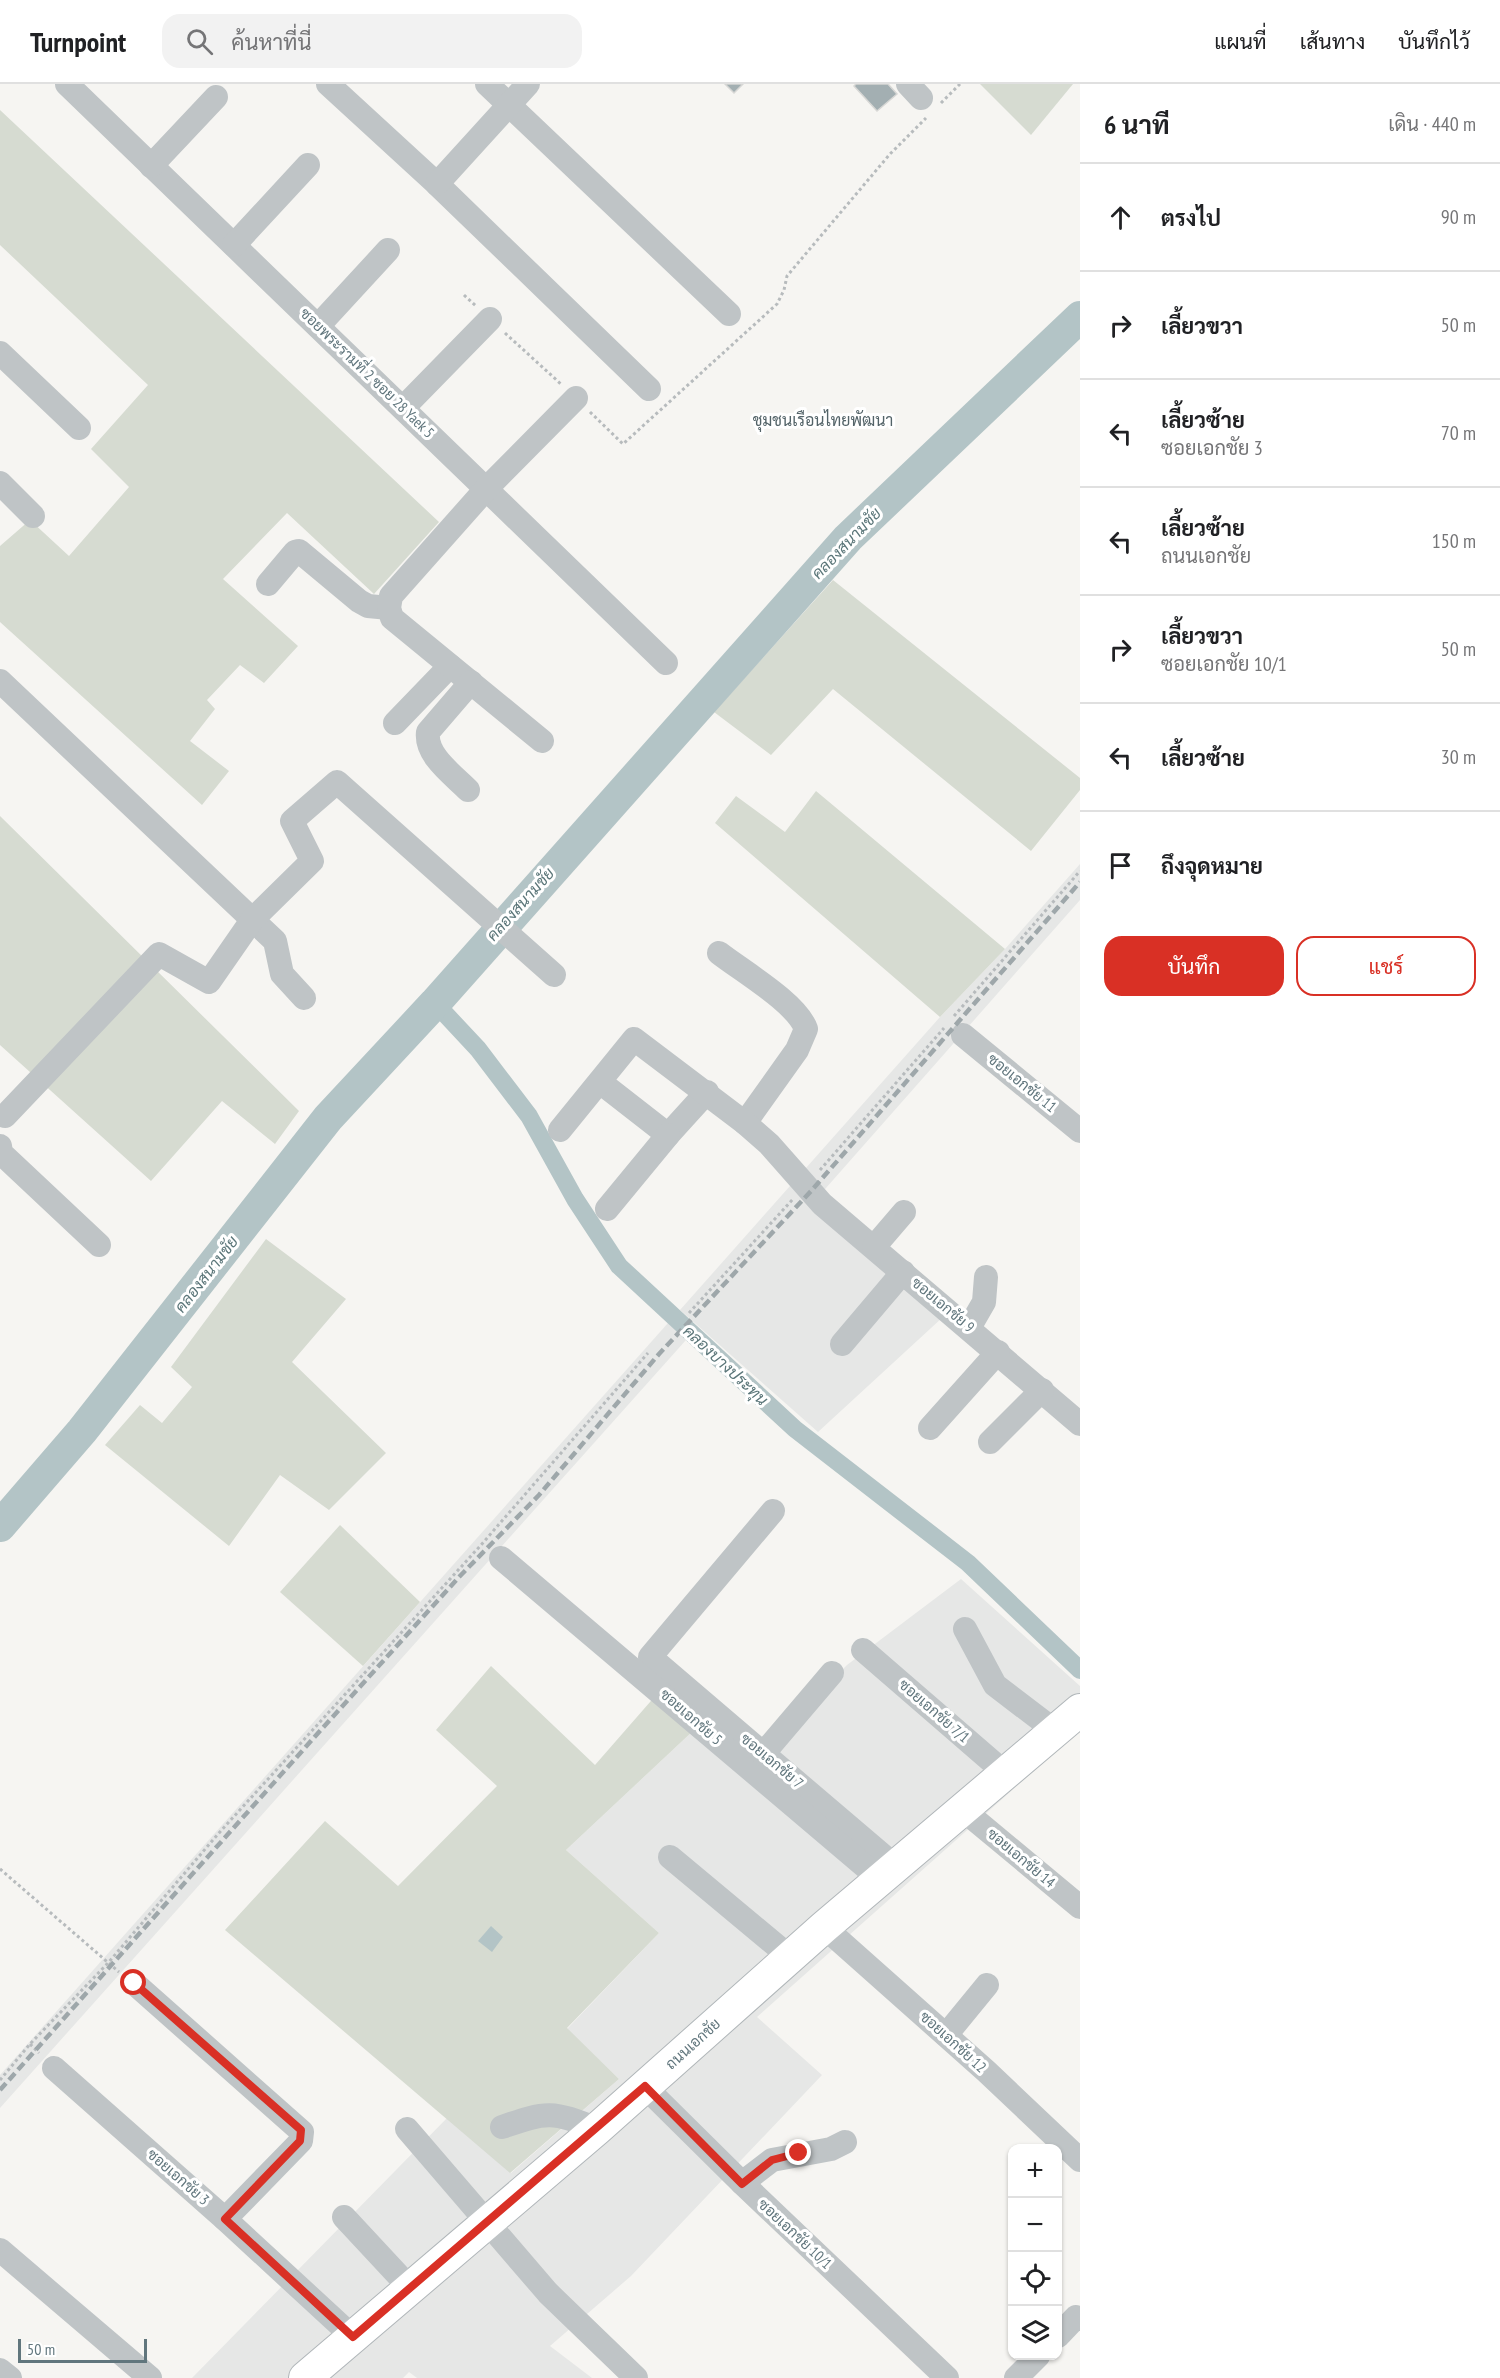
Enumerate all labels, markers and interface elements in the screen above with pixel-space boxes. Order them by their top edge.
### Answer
search box [162,14,582,68]
text: Turnpoint [30,23,126,60]
icon: search [183,25,216,58]
text: ค้นหาที่นี่ [231,28,312,56]
text: แผนที่ [1214,28,1267,55]
text: เส้นทาง [1300,28,1365,55]
text: บันทึกไว้ [1398,28,1470,55]
text: 6 นาที [1104,108,1170,141]
text: เดิน · 440 m [1388,111,1476,137]
icon: ahead [1104,201,1137,234]
text: ตรงไป [1161,204,1221,232]
text: 90 m [1441,204,1476,230]
street label: ซอยพระรามที่ 2 ซอย 28 Yaek 5 [296,300,442,442]
icon: right [1104,309,1137,342]
text: เลี้ยวขวา [1161,312,1243,340]
text: 50 m [1441,312,1476,338]
text: เลี้ยวซ้าย [1161,406,1245,434]
district label: ชุมชนเรือนไทยพัฒนา [753,409,893,432]
icon: left [1104,417,1137,450]
text: 70 m [1441,420,1476,446]
text: ซอยเอกชัย 3 [1161,435,1263,461]
water label: คลองสนามชัย [807,503,885,583]
text: เลี้ยวซ้าย [1161,514,1245,542]
icon: left [1104,525,1137,558]
text: 150 m [1432,528,1476,554]
text: ถนนเอกชัย [1161,543,1251,569]
text: เลี้ยวขวา [1161,622,1243,650]
icon: right [1104,633,1137,666]
text: 50 m [1441,636,1476,662]
text: ซอยเอกชัย 10/1 [1161,651,1287,677]
icon: left [1104,741,1137,774]
text: เลี้ยวซ้าย [1161,744,1245,772]
text: 30 m [1441,744,1476,770]
icon: arrive [1104,849,1137,882]
text: ถึงจุดหมาย [1161,852,1263,880]
water label: คลองสนามชัย [482,863,558,945]
button: บันทึก [1104,936,1284,996]
button: แชร์ [1296,936,1476,996]
street label: ซอยเอกชัย 11 [984,1049,1061,1116]
water label: คลองสนามชัย [170,1232,242,1316]
street label: ซอยเอกชัย 9 [908,1273,979,1336]
water label: คลองบางประทุน [678,1321,772,1411]
street label: ซอยเอกชัย 7/1 [895,1675,974,1746]
street label: ซอยเอกชัย 5 [656,1684,726,1749]
street label: ซอยเอกชัย 7 [737,1729,808,1792]
street label: ซอยเอกชัย 14 [983,1824,1059,1892]
route start [120,1969,146,1995]
street label: ซอยเอกชัย 12 [916,2007,991,2076]
street label: ถนนเอกชัย [661,2014,724,2073]
route end [785,2139,811,2165]
street label: ซอยเอกชัย 3 [143,2144,213,2209]
map controls [1008,2144,1062,2360]
button: + [1008,2144,1062,2198]
street label: ซอยเอกชัย 10/1 [754,2195,836,2273]
button: − [1008,2198,1062,2252]
button: locate [1008,2252,1062,2306]
button: layers [1008,2306,1062,2360]
scale bar [18,2336,147,2364]
text: 50 m [27,2339,55,2359]

